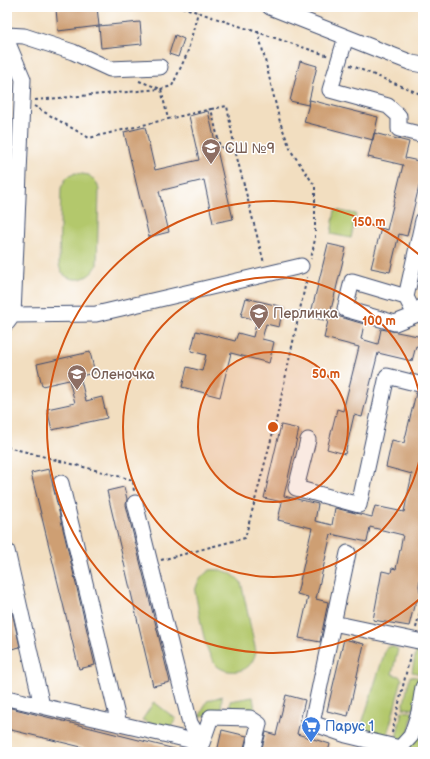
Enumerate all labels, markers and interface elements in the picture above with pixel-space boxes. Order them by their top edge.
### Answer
school or university icon: СШ №9 [200,137,222,165]
place label: СШ №9 [225,140,275,157]
text: 150 m [353,215,385,230]
school or university icon: Перлинка [248,302,270,330]
place label: Перлинка [273,305,339,322]
text: 100 m [362,314,396,329]
school or university icon: Оленочка [66,363,88,391]
place label: Оленочка [91,366,155,383]
text: 50 m [312,367,340,382]
centre of rings [266,420,280,434]
supermarket icon: Парус 1 [300,715,322,743]
place label: Парус 1 [325,718,374,735]

